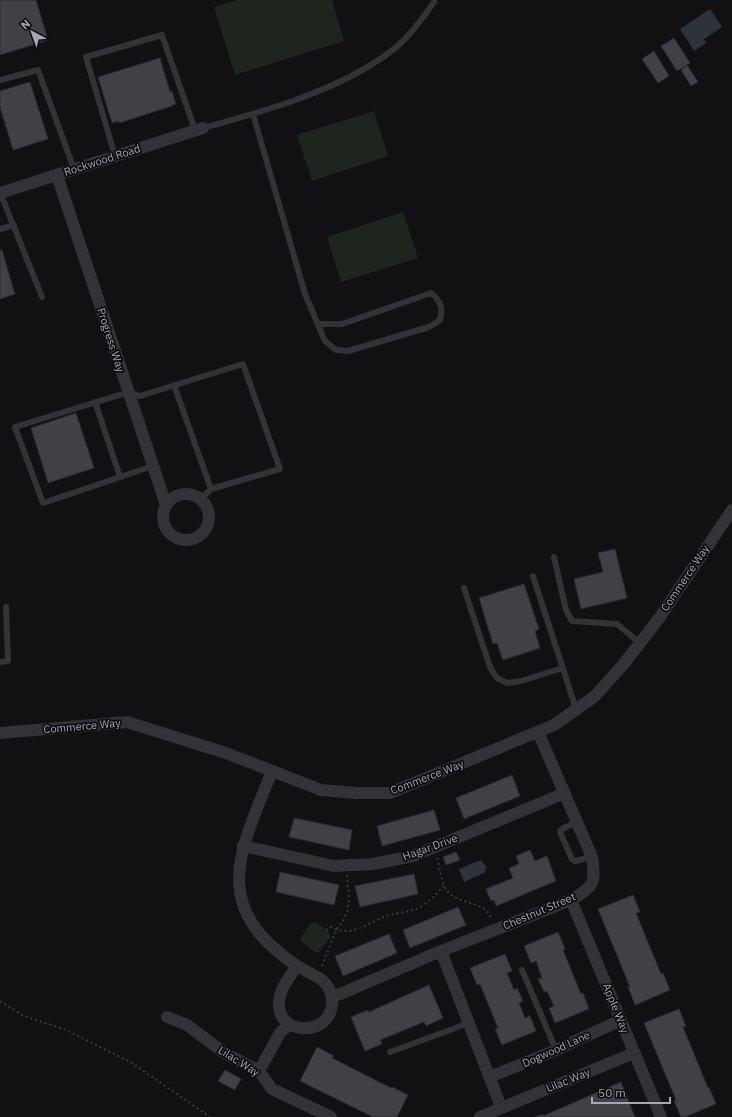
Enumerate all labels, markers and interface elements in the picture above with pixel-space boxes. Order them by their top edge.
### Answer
north arrow [12,12,52,52]
text: N [18,17,33,32]
street label: Rockwood Road [62,141,142,179]
street label: Progress Way [94,306,128,374]
street label: Commerce Way [658,542,713,614]
street label: Commerce Way [43,716,122,736]
street label: Commerce Way [388,756,466,797]
street label: Hagar Drive [401,831,459,863]
street label: Chestnut Street [501,889,577,933]
street label: Apple Way [600,981,633,1035]
street label: Dogwood Lane [520,1028,592,1070]
street label: Lilac Way [216,1043,263,1079]
street label: Lilac Way [544,1065,593,1095]
scale bar [592,1079,670,1105]
text: 50 m [598,1085,626,1100]

